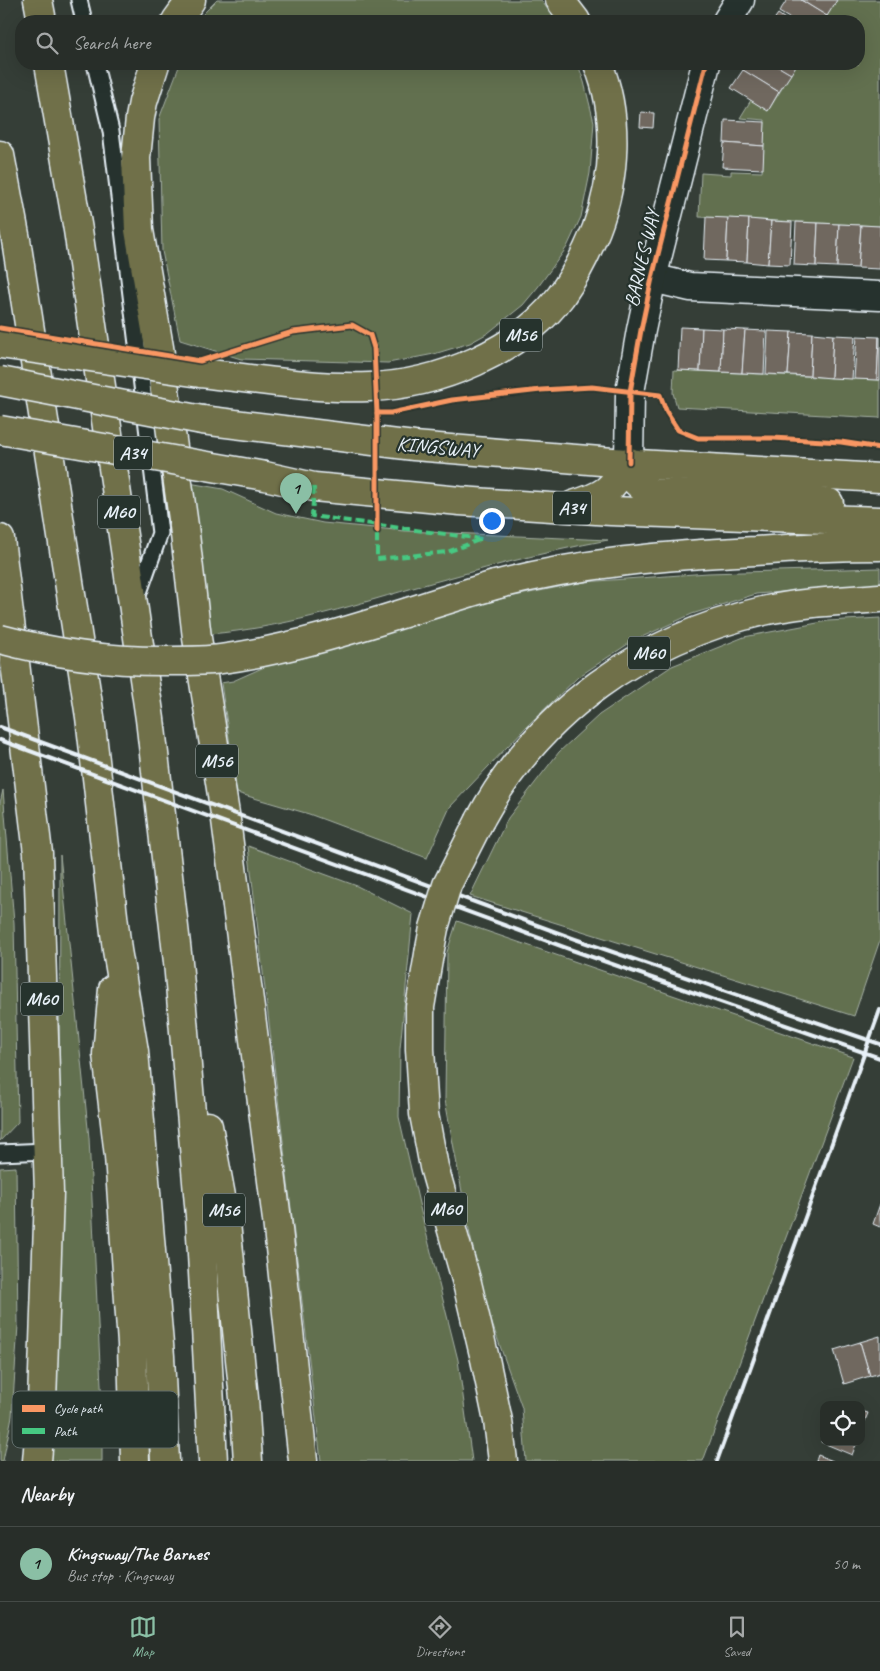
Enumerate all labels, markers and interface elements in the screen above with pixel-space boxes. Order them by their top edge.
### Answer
search box [15,15,865,70]
icon: search [33,29,61,57]
text: Search here [73,31,150,55]
street label: BARNES WAY [619,204,666,309]
road number: M56 [500,318,542,352]
street label: KINGSWAY [396,431,483,463]
road number: A34 [114,436,152,469]
pin: 1 [280,473,312,514]
road number: A34 [553,492,591,524]
road number: M60 [98,496,140,528]
your location [479,508,505,534]
road number: M60 [628,636,670,670]
road number: M56 [196,744,238,778]
road number: M60 [21,982,63,1016]
road number: M60 [425,1192,467,1226]
road number: M56 [203,1194,245,1226]
legend [12,1391,178,1448]
text: Cycle path [54,1400,103,1417]
map controls [820,1401,865,1446]
button: locate [820,1401,865,1446]
text: Path [54,1423,78,1440]
text: Nearby [20,1481,73,1507]
text: Kingsway/The Barnes [67,1542,208,1566]
text: 1 [32,1554,40,1574]
text: 50 m [833,1554,860,1574]
text: Bus stop · Kingsway [67,1566,173,1586]
tab: Map [129,1613,157,1660]
tab: Directions [416,1613,464,1660]
tab: Saved [723,1613,751,1660]

